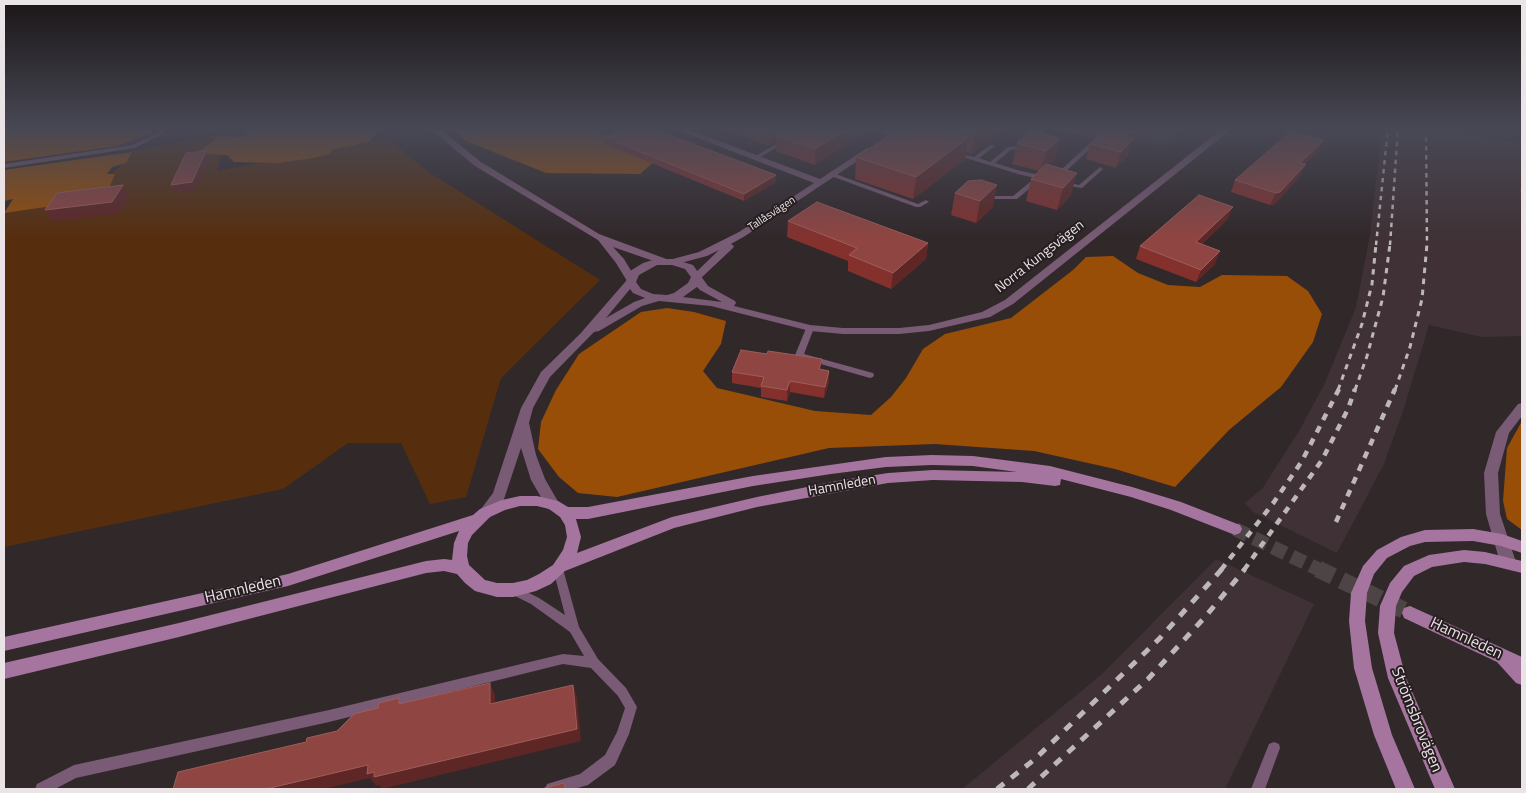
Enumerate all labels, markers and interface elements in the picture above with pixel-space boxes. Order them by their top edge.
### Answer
street label: Tallåsvägen [746,194,798,234]
street label: Norra Kungsvägen [992,217,1088,297]
street label: Hamnleden [807,472,877,500]
street label: Hamnleden [203,572,283,608]
street label: Hamnleden [1427,614,1505,664]
street label: Strömsbrovägen [1386,665,1446,775]

